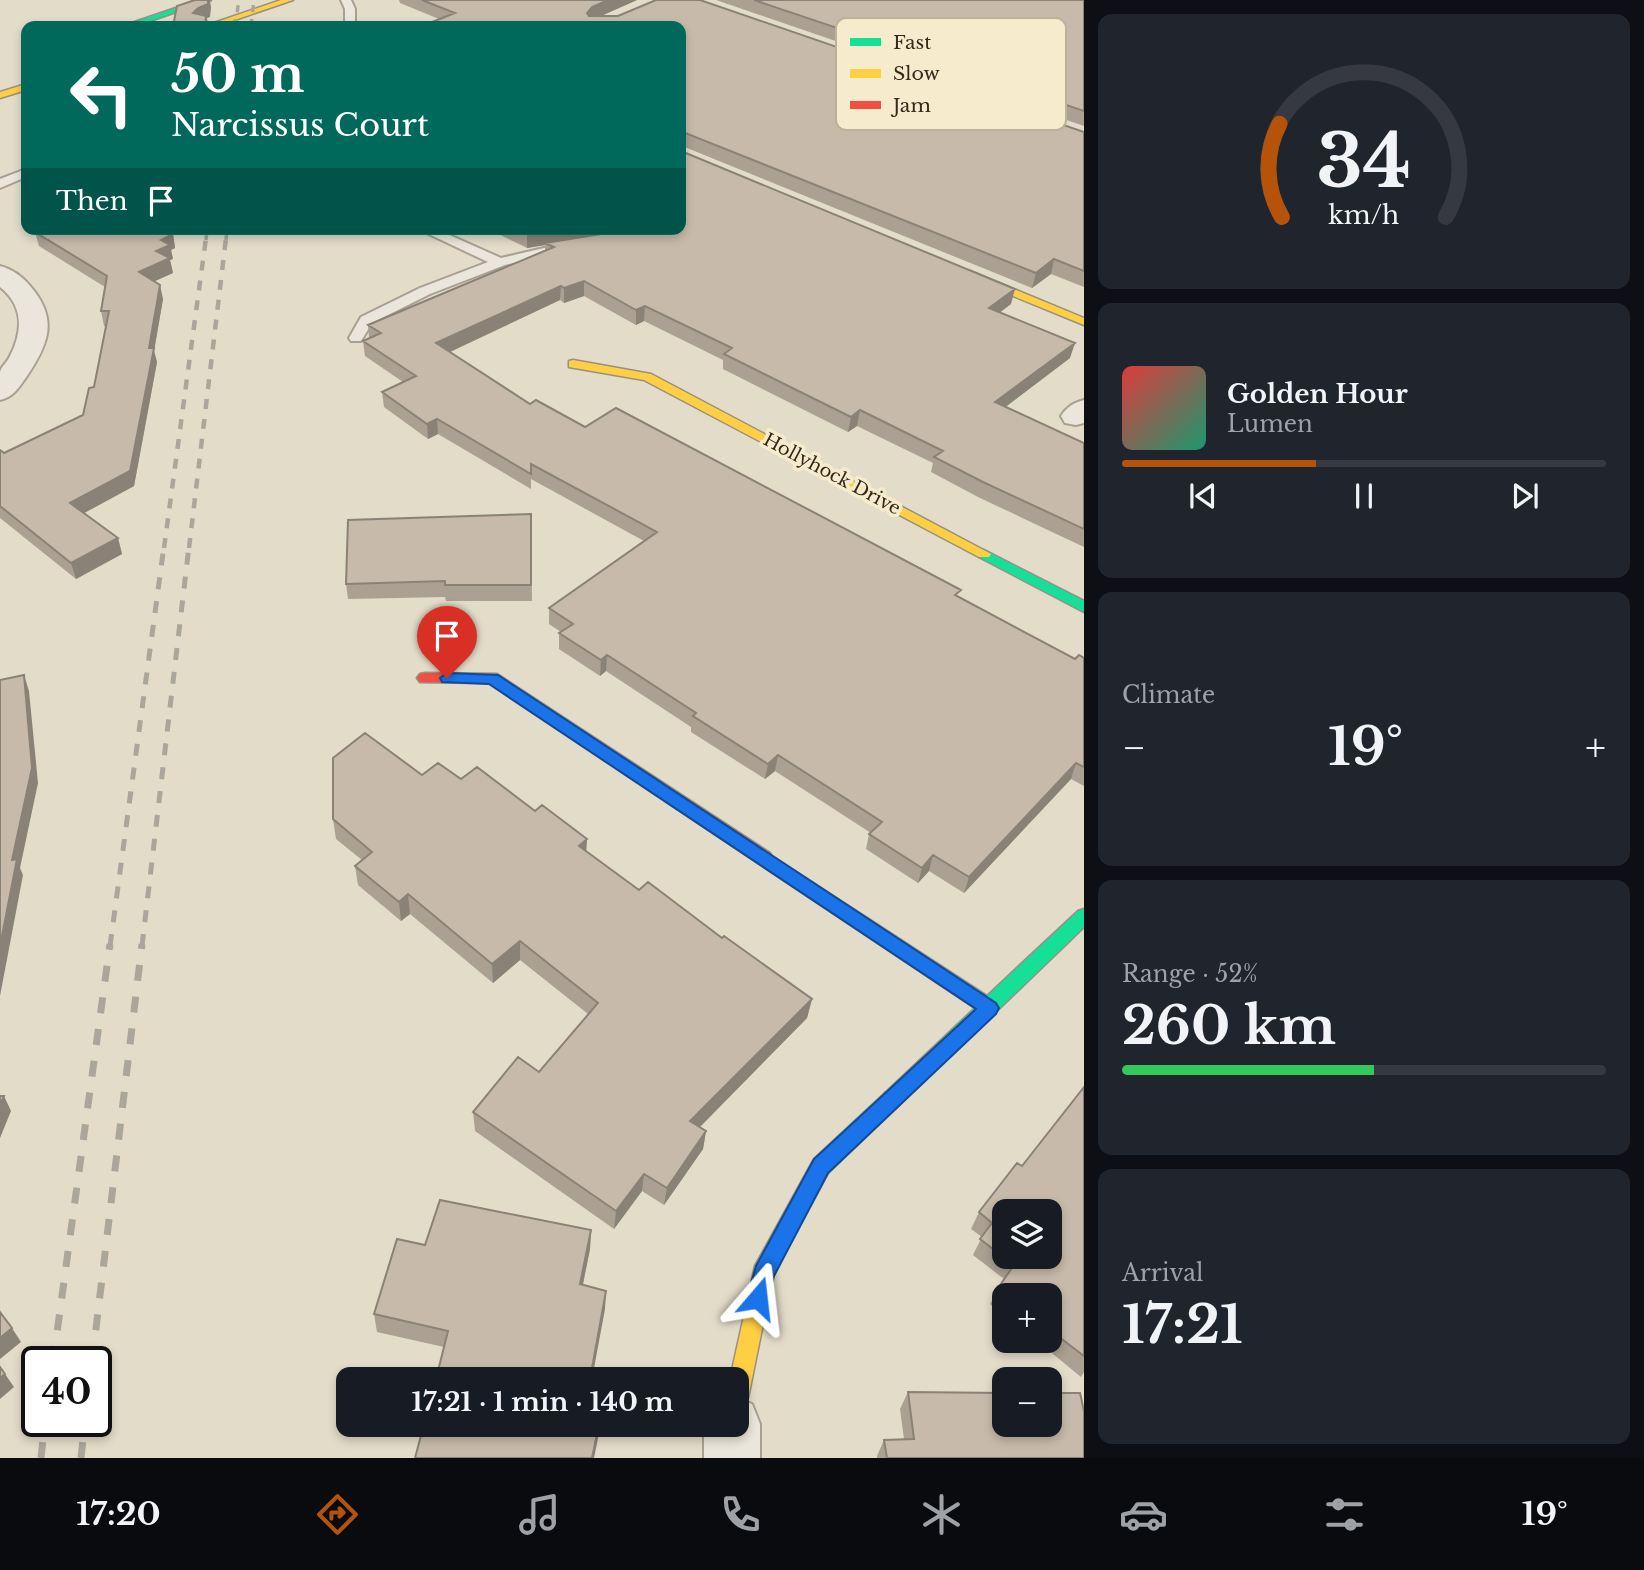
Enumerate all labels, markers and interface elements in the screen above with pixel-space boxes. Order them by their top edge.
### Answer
legend [836,18,1066,130]
text: Fast [893,31,932,54]
text: 50 m [171,44,304,105]
icon: left [56,49,147,140]
text: Slow [893,62,940,85]
text: Jam [890,94,931,117]
text: Narcissus Court [171,105,429,145]
text: 34 [1317,117,1411,208]
icon: arrive [142,182,180,220]
text: Then [56,185,128,217]
text: km/h [1329,200,1399,231]
text: Golden Hour [1227,378,1408,410]
text: Lumen [1227,410,1313,438]
street label: Hollyhock Drive [760,429,904,519]
icon: previous [1184,477,1222,515]
icon: pause [1345,477,1383,515]
icon: next [1506,477,1544,515]
pin [417,606,477,678]
icon: arrive [428,617,466,655]
text: Climate [1122,681,1215,709]
text: 19° [1328,715,1403,779]
text: − [1122,724,1146,771]
text: + [1585,724,1606,771]
text: Range · 52% [1122,960,1258,988]
text: 260 km [1122,994,1336,1058]
map controls [992,1199,1062,1437]
button: layers [992,1199,1062,1269]
text: Arrival [1122,1259,1203,1287]
position arrow [721,1261,795,1335]
button: + [992,1283,1062,1353]
text: 17:21 [1122,1293,1243,1357]
speed limit sign: 40 [21,1346,112,1437]
button: − [992,1367,1062,1437]
text: 17:21 · 1 min · 140 m [412,1386,673,1418]
icon: directions [313,1490,362,1539]
icon: music [515,1490,564,1539]
icon: phone [716,1490,765,1539]
icon: climate [917,1490,966,1539]
icon: car [1119,1490,1168,1539]
icon: filters [1320,1490,1369,1539]
text: 17:20 [76,1494,161,1534]
text: 19° [1521,1494,1568,1534]

